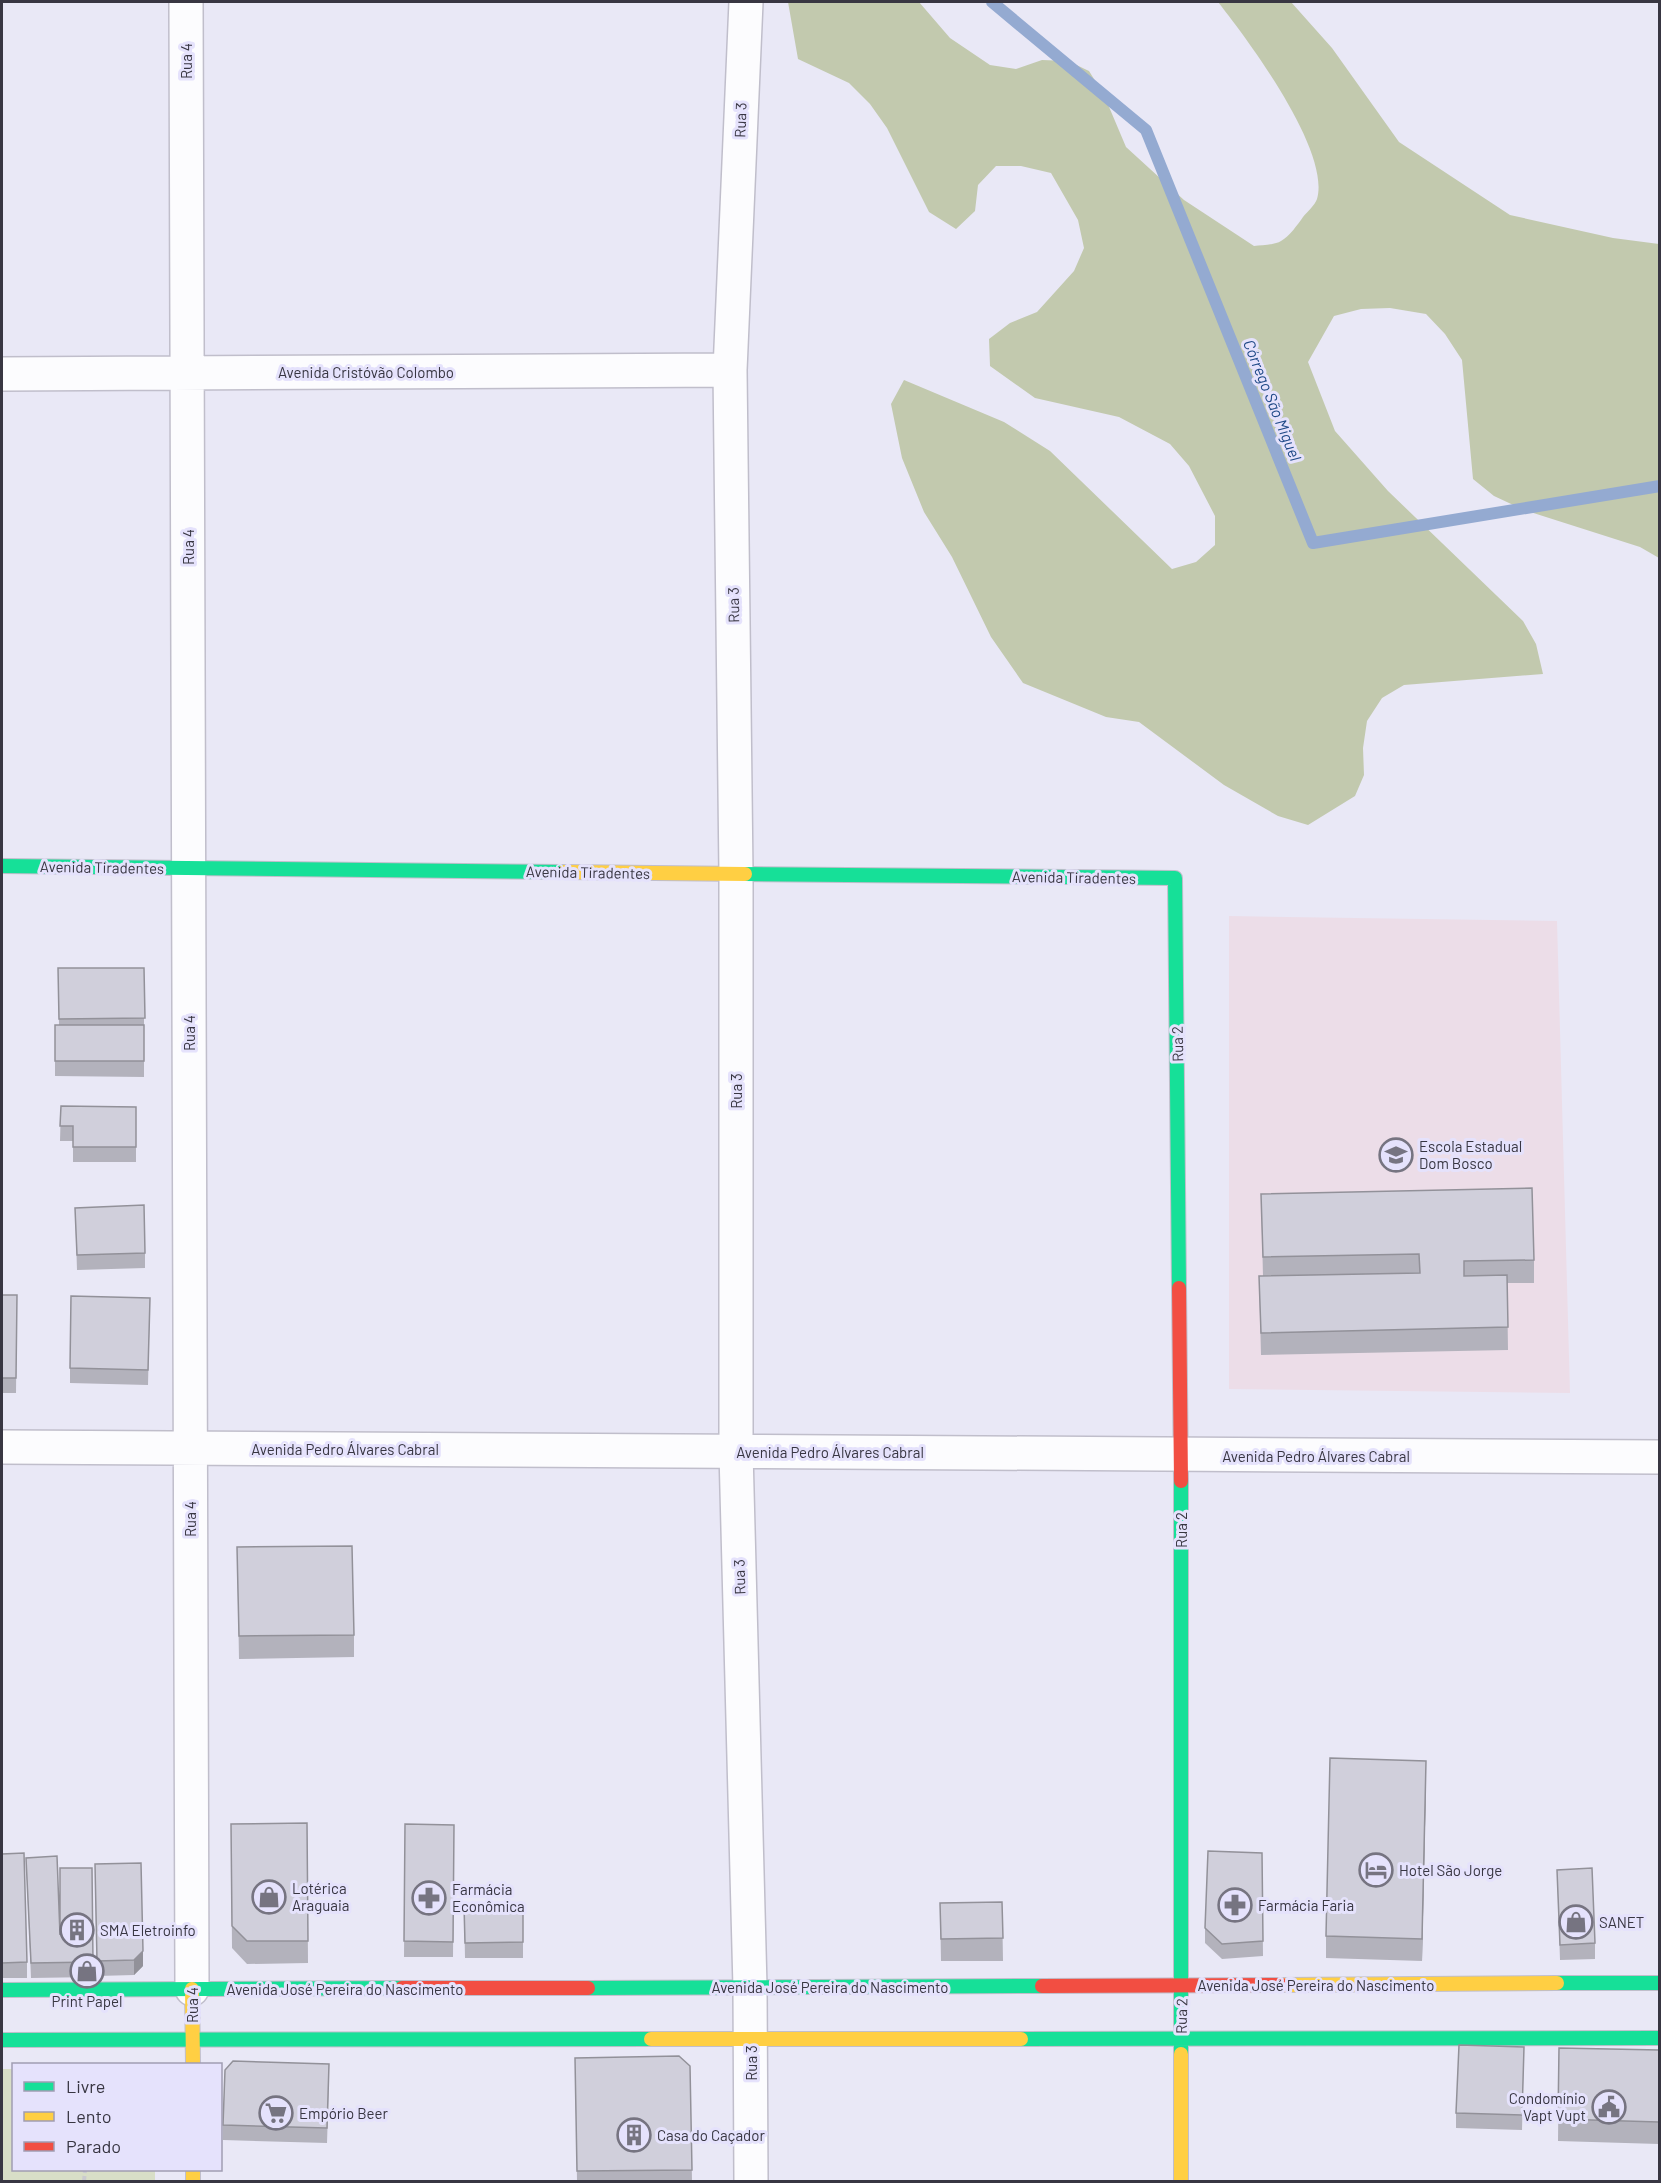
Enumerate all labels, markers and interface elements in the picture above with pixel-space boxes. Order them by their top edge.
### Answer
street label: Rua 4 [177,43,195,79]
street label: Rua 3 [730,102,750,138]
water label: Córrego São Miguel [1240,337,1306,464]
street label: Avenida Cristóvão Colombo [278,363,454,381]
street label: Rua 4 [179,529,197,565]
street label: Rua 3 [724,587,742,623]
street label: Avenida Tiradentes [40,857,164,877]
street label: Avenida Tiradentes [526,862,650,882]
street label: Avenida Tiradentes [1012,867,1136,887]
street label: Rua 4 [180,1015,198,1051]
street label: Rua 2 [1168,1026,1186,1062]
street label: Rua 3 [727,1073,745,1109]
school or university icon: Escola Estadual Dom Bosco [1378,1137,1414,1173]
place label: Escola Estadual Dom Bosco [1419,1137,1522,1172]
street label: Avenida Pedro Álvares Cabral [251,1440,439,1458]
street label: Avenida Pedro Álvares Cabral [736,1443,924,1461]
street label: Avenida Pedro Álvares Cabral [1222,1447,1410,1465]
street label: Rua 4 [181,1501,199,1537]
street label: Rua 2 [1172,1512,1190,1548]
street label: Rua 3 [729,1559,749,1595]
hotel icon: Hotel São Jorge [1358,1852,1394,1888]
place label: Hotel São Jorge [1399,1861,1502,1879]
shop icon: Lotérica Araguaia [251,1879,287,1915]
place label: Lotérica Araguaia [292,1879,349,1914]
pharmacy icon: Farmácia Econômica [411,1880,447,1916]
place label: Farmácia Econômica [452,1880,525,1915]
pharmacy icon: Farmácia Faria [1217,1887,1253,1923]
place label: Farmácia Faria [1258,1896,1354,1914]
shop icon: SANET [1558,1904,1594,1940]
building icon: SMA Eletroinfo [59,1912,95,1948]
place label: SANET [1599,1913,1644,1931]
place label: SMA Eletroinfo [100,1921,196,1939]
shop icon: Print Papel [69,1953,105,1989]
street label: Avenida José Pereira do Nascimento [1197,1976,1435,1994]
street label: Avenida José Pereira do Nascimento [711,1978,949,1996]
street label: Avenida José Pereira do Nascimento [226,1980,464,1998]
street label: Rua 4 [183,1987,201,2023]
place label: Print Papel [52,1992,122,2010]
street label: Rua 2 [1172,1998,1190,2034]
street label: Rua 3 [742,2045,760,2081]
legend [12,2063,222,2171]
text: Livre [66,2075,105,2097]
place label: Condomínio Vapt Vupt [1509,2089,1586,2124]
public building icon: Condomínio Vapt Vupt [1591,2089,1627,2125]
supermarket icon: Empório Beer [258,2095,294,2131]
place label: Empório Beer [299,2104,389,2122]
text: Lento [66,2105,112,2127]
building icon: Casa do Caçador [616,2117,652,2153]
place label: Casa do Caçador [657,2126,765,2144]
text: Parado [66,2135,121,2157]

